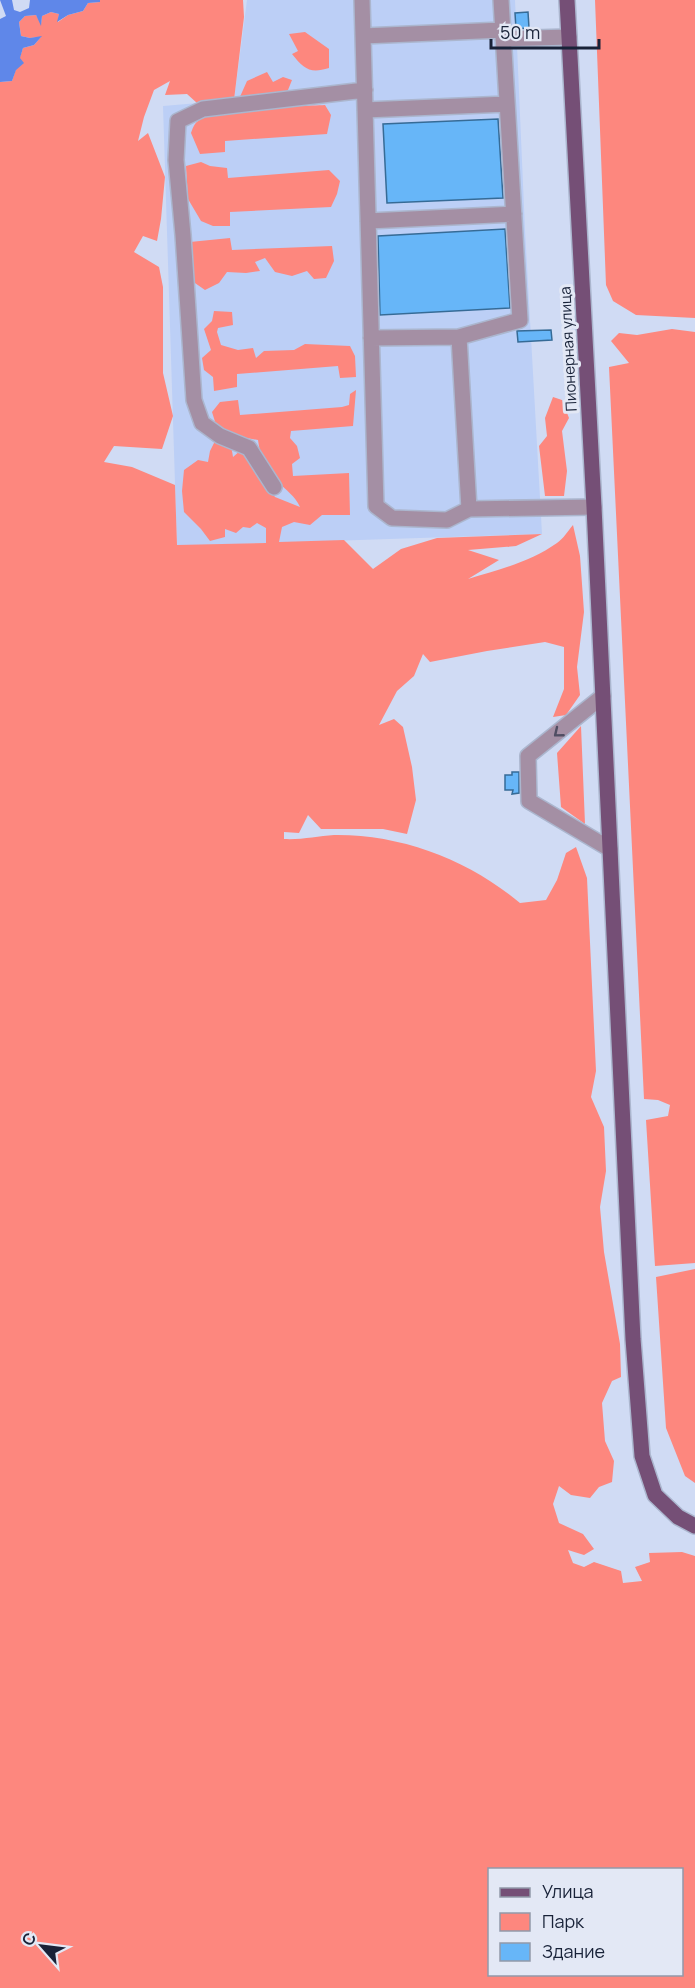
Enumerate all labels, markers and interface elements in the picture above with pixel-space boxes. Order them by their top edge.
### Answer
scale bar [491,12,599,50]
text: 50 m [500,20,540,44]
street label: Пионерная улица [554,286,582,412]
one-way arrow [553,726,564,737]
legend [488,1868,683,1976]
text: Улица [542,1879,594,1903]
text: Парк [542,1909,585,1933]
north arrow [12,1916,72,1976]
text: С [16,1928,41,1949]
text: Здание [542,1939,605,1963]

